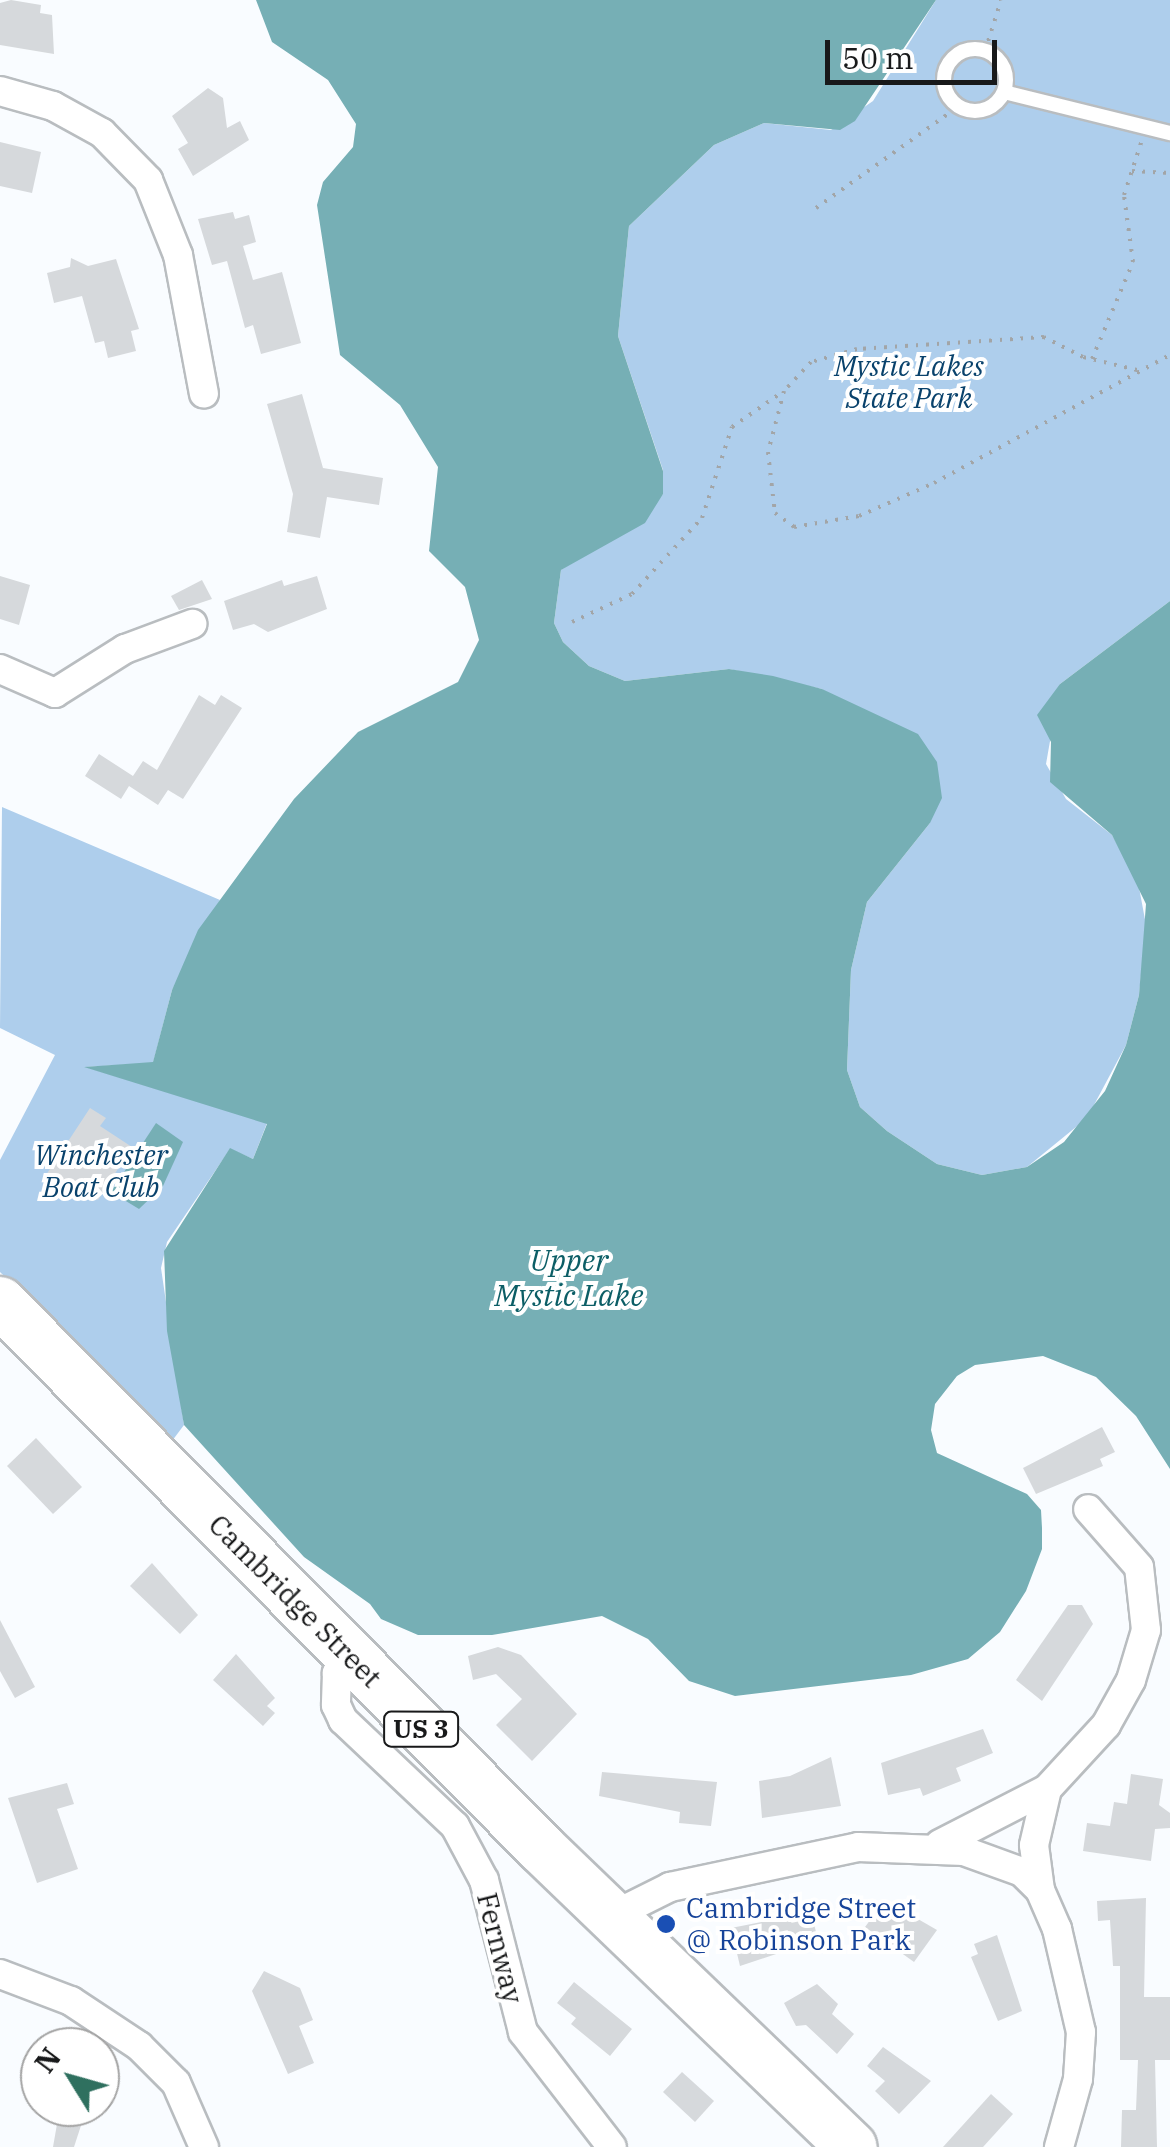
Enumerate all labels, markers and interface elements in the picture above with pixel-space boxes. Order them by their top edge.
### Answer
scale bar [830,20,1002,82]
text: 50 m [842,38,914,77]
park label: Mystic Lakes State Park [834,349,984,415]
park label: Winchester Boat Club [34,1138,168,1204]
water label: Upper Mystic Lake [494,1242,644,1312]
street label: Cambridge Street [202,1508,388,1694]
road number: US 3 [381,1709,461,1749]
street label: Fernway [470,1889,530,2007]
place label: Cambridge Street @ Robinson Park [686,1891,916,1957]
marker: Cambridge Street @ Robinson Park [655,1913,677,1935]
north arrow [20,2027,120,2127]
text: N [26,2040,69,2080]

